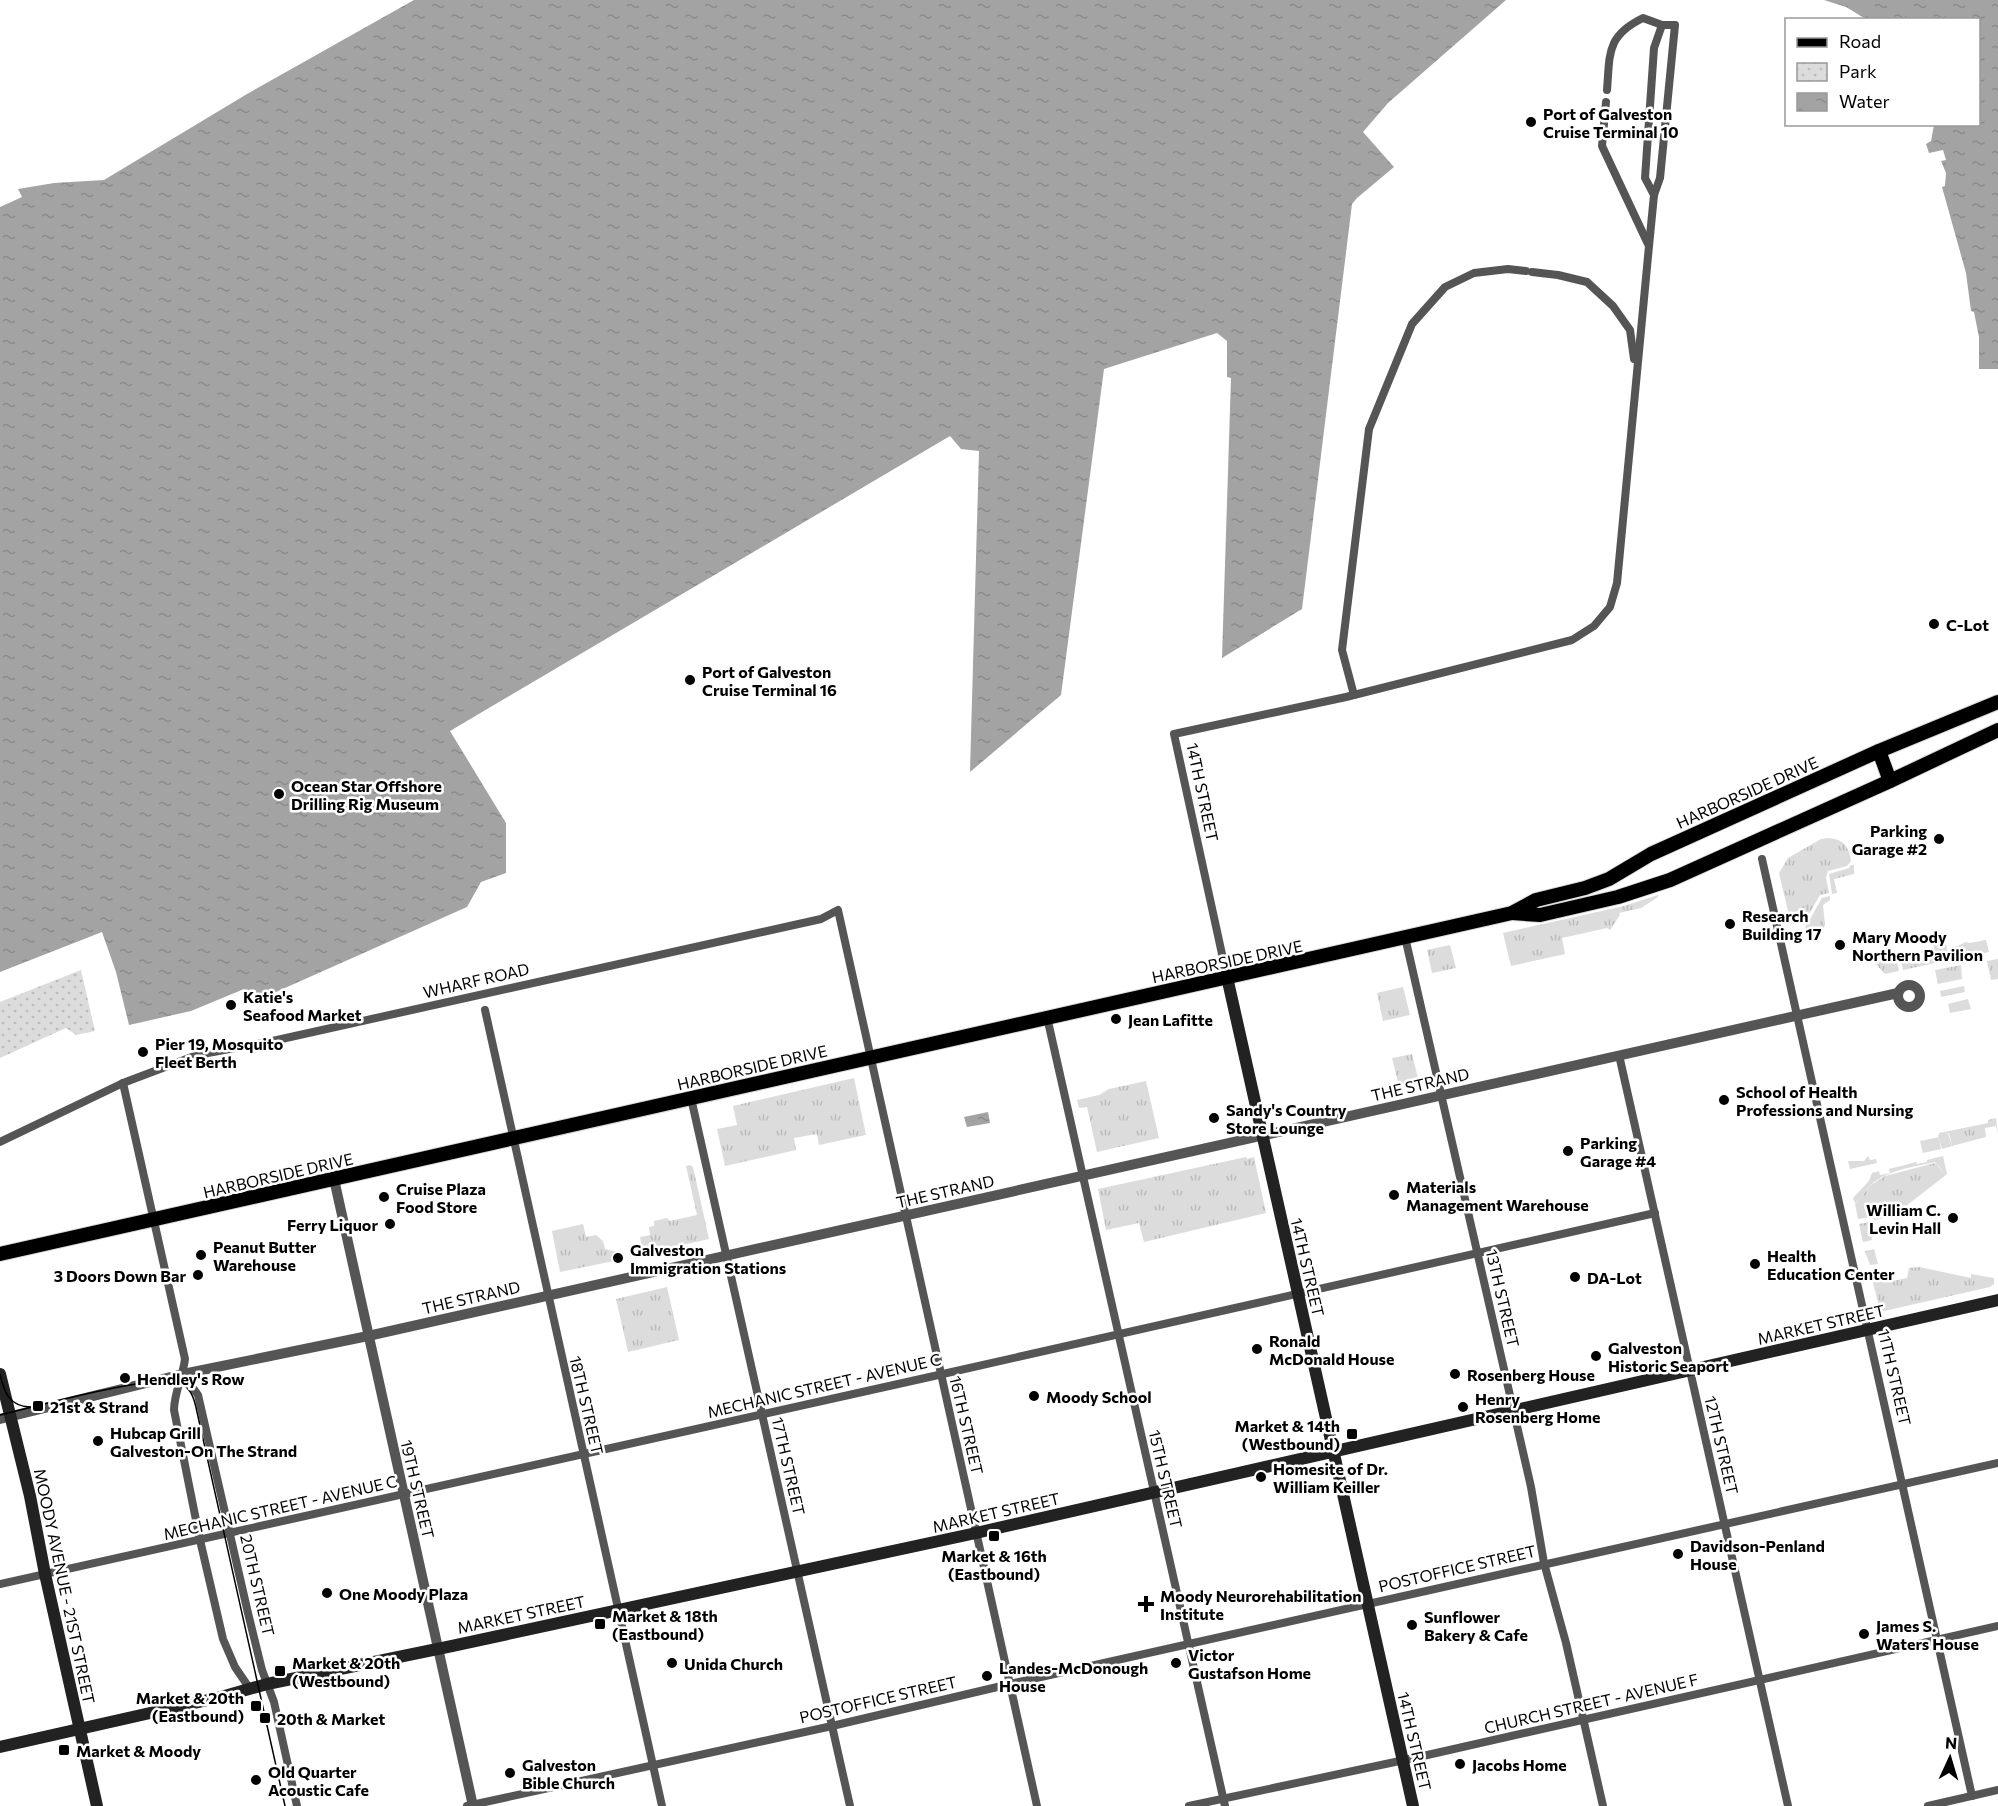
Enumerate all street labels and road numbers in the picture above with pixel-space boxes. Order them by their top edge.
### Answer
street label: 14TH STREET [1183,741,1223,843]
street label: HARBORSIDE DRIVE [1673,752,1821,832]
street label: HARBORSIDE DRIVE [1150,936,1304,986]
street label: WHARF ROAD [421,959,531,1001]
street label: HARBORSIDE DRIVE [675,1040,829,1094]
street label: THE STRAND [1369,1064,1471,1104]
street label: HARBORSIDE DRIVE [201,1148,355,1202]
street label: THE STRAND [894,1171,996,1211]
street label: 14TH STREET [1287,1216,1329,1318]
street label: 13TH STREET [1482,1247,1524,1349]
street label: THE STRAND [420,1277,522,1317]
street label: MARKET STREET [1756,1300,1886,1348]
street label: 11TH STREET [1875,1327,1915,1427]
street label: MECHANIC STREET - AVENUE C [705,1349,943,1421]
street label: 18TH STREET [566,1354,608,1456]
street label: 16TH STREET [946,1374,988,1476]
street label: 12TH STREET [1701,1394,1743,1496]
street label: 17TH STREET [768,1415,810,1517]
street label: 15TH STREET [1145,1428,1187,1530]
street label: 19TH STREET [397,1438,439,1540]
street label: MOODY AVENUE - 21ST STREET [31,1467,99,1705]
street label: MECHANIC STREET - AVENUE C [161,1471,399,1543]
street label: MARKET STREET [931,1488,1061,1536]
street label: 20TH STREET [237,1532,279,1638]
street label: POSTOFFICE STREET [1376,1541,1538,1595]
street label: MARKET STREET [455,1591,587,1637]
street label: CHURCH STREET - AVENUE F [1482,1669,1700,1737]
street label: POSTOFFICE STREET [797,1672,959,1726]
street label: 14TH STREET [1394,1690,1436,1792]

